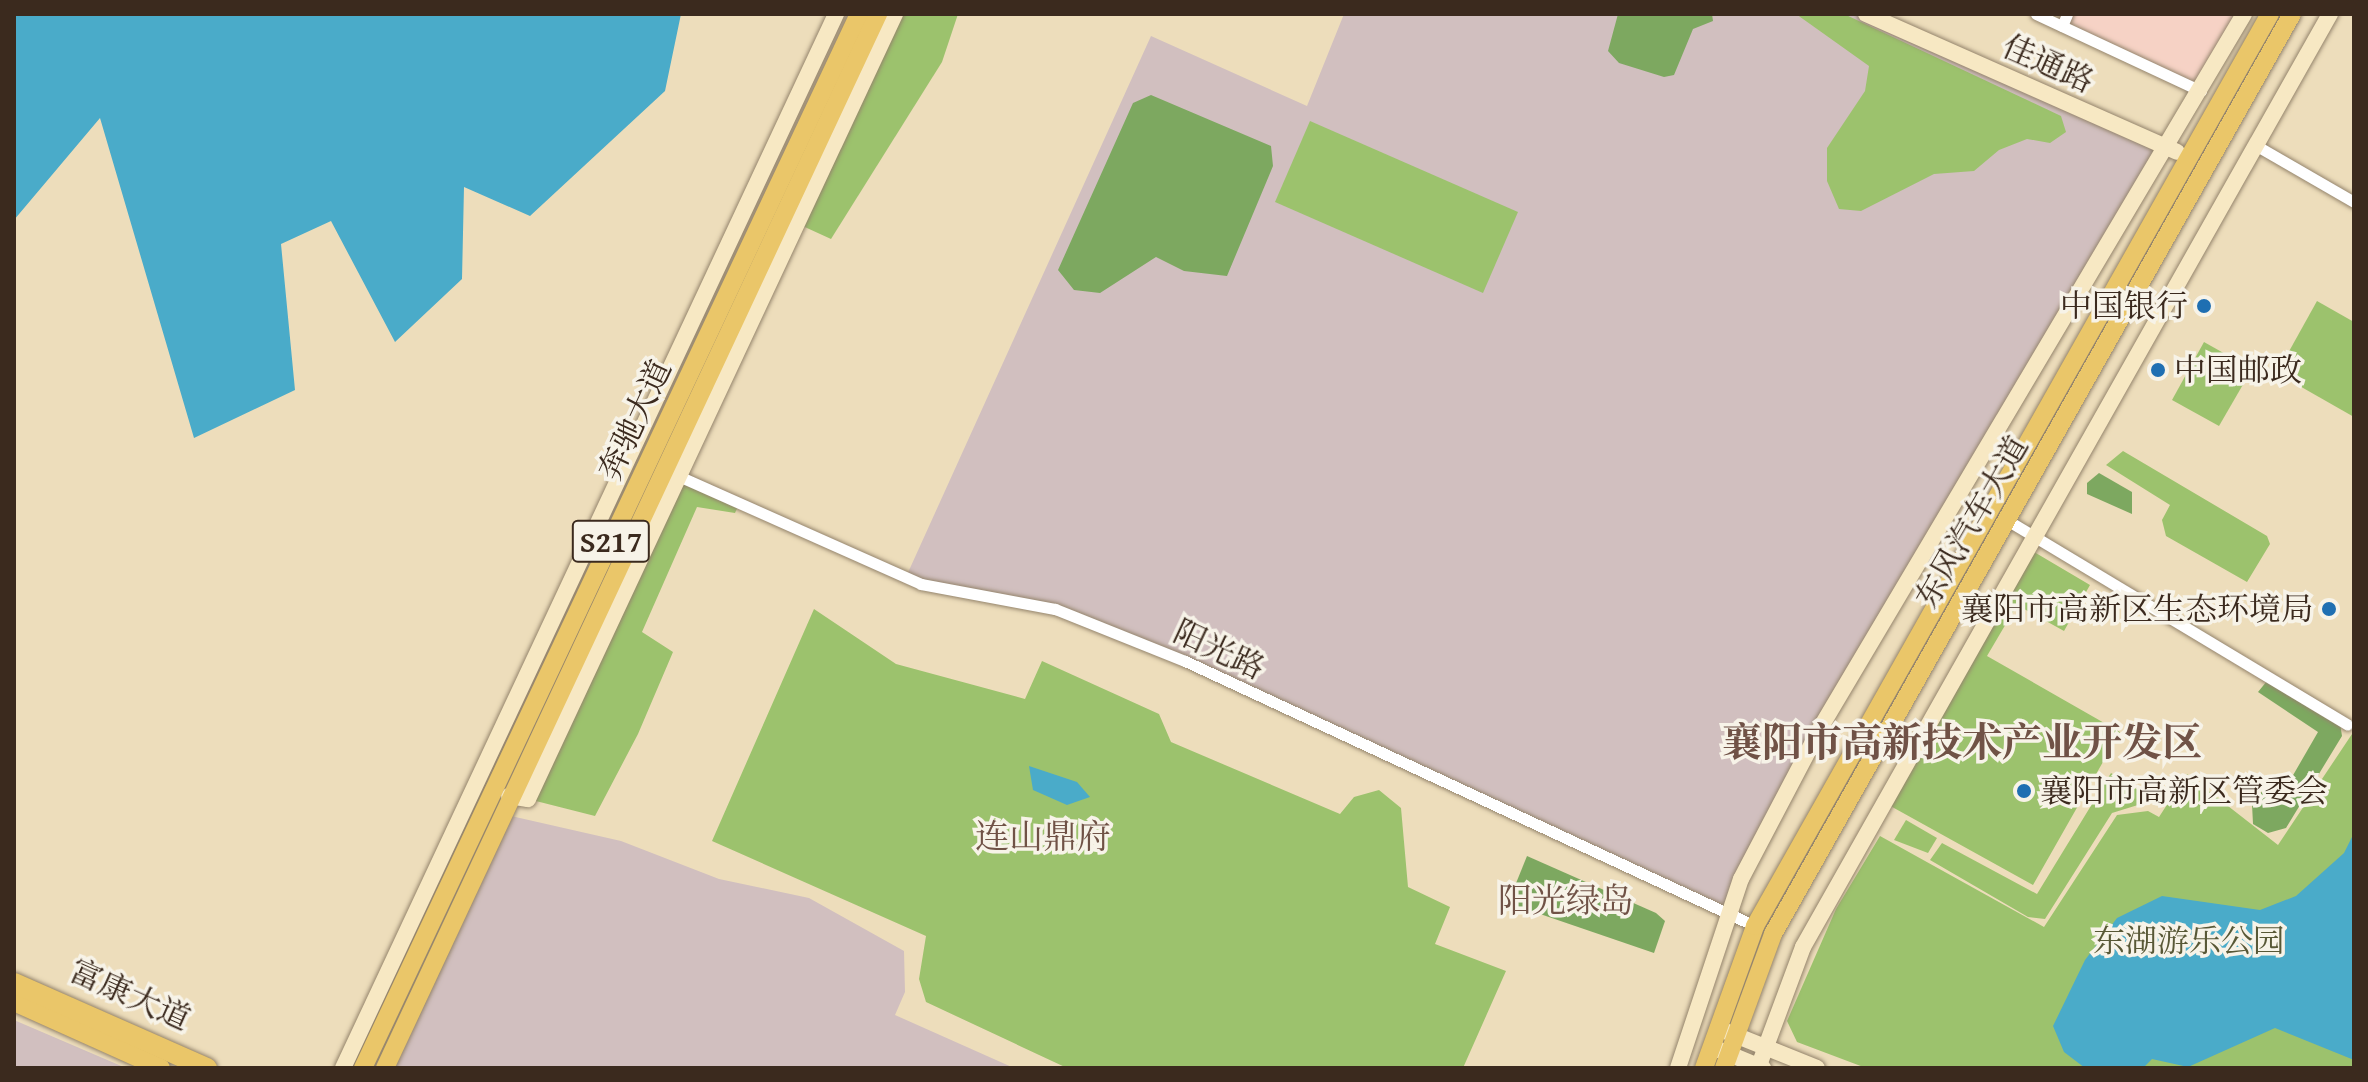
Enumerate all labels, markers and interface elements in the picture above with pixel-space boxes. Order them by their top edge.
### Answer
street label: 佳通路 [1996,27,2100,101]
place label: 中国银行 [2060,287,2188,325]
marker: 中国银行 [2195,297,2213,315]
place label: 中国邮政 [2174,351,2302,389]
street label: 奔驰大道 [591,354,679,486]
marker: 中国邮政 [2149,361,2167,379]
street label: 东风汽车大道 [1907,429,2037,615]
road number: S217 [571,515,651,567]
place label: 襄阳市高新区生态环境局 [1961,590,2313,628]
marker: 襄阳市高新区生态环境局 [2320,600,2338,618]
street label: 阳光路 [1167,612,1271,688]
district label: 襄阳市高新技术产业开发区 [1722,718,2202,766]
place label: 襄阳市高新区管委会 [2040,772,2328,810]
marker: 襄阳市高新区管委会 [2015,782,2033,800]
district label: 连山鼎府 [975,816,1111,856]
district label: 阳光绿岛 [1498,880,1634,920]
park label: 东湖游乐公园 [2093,922,2285,960]
street label: 富康大道 [64,951,196,1039]

